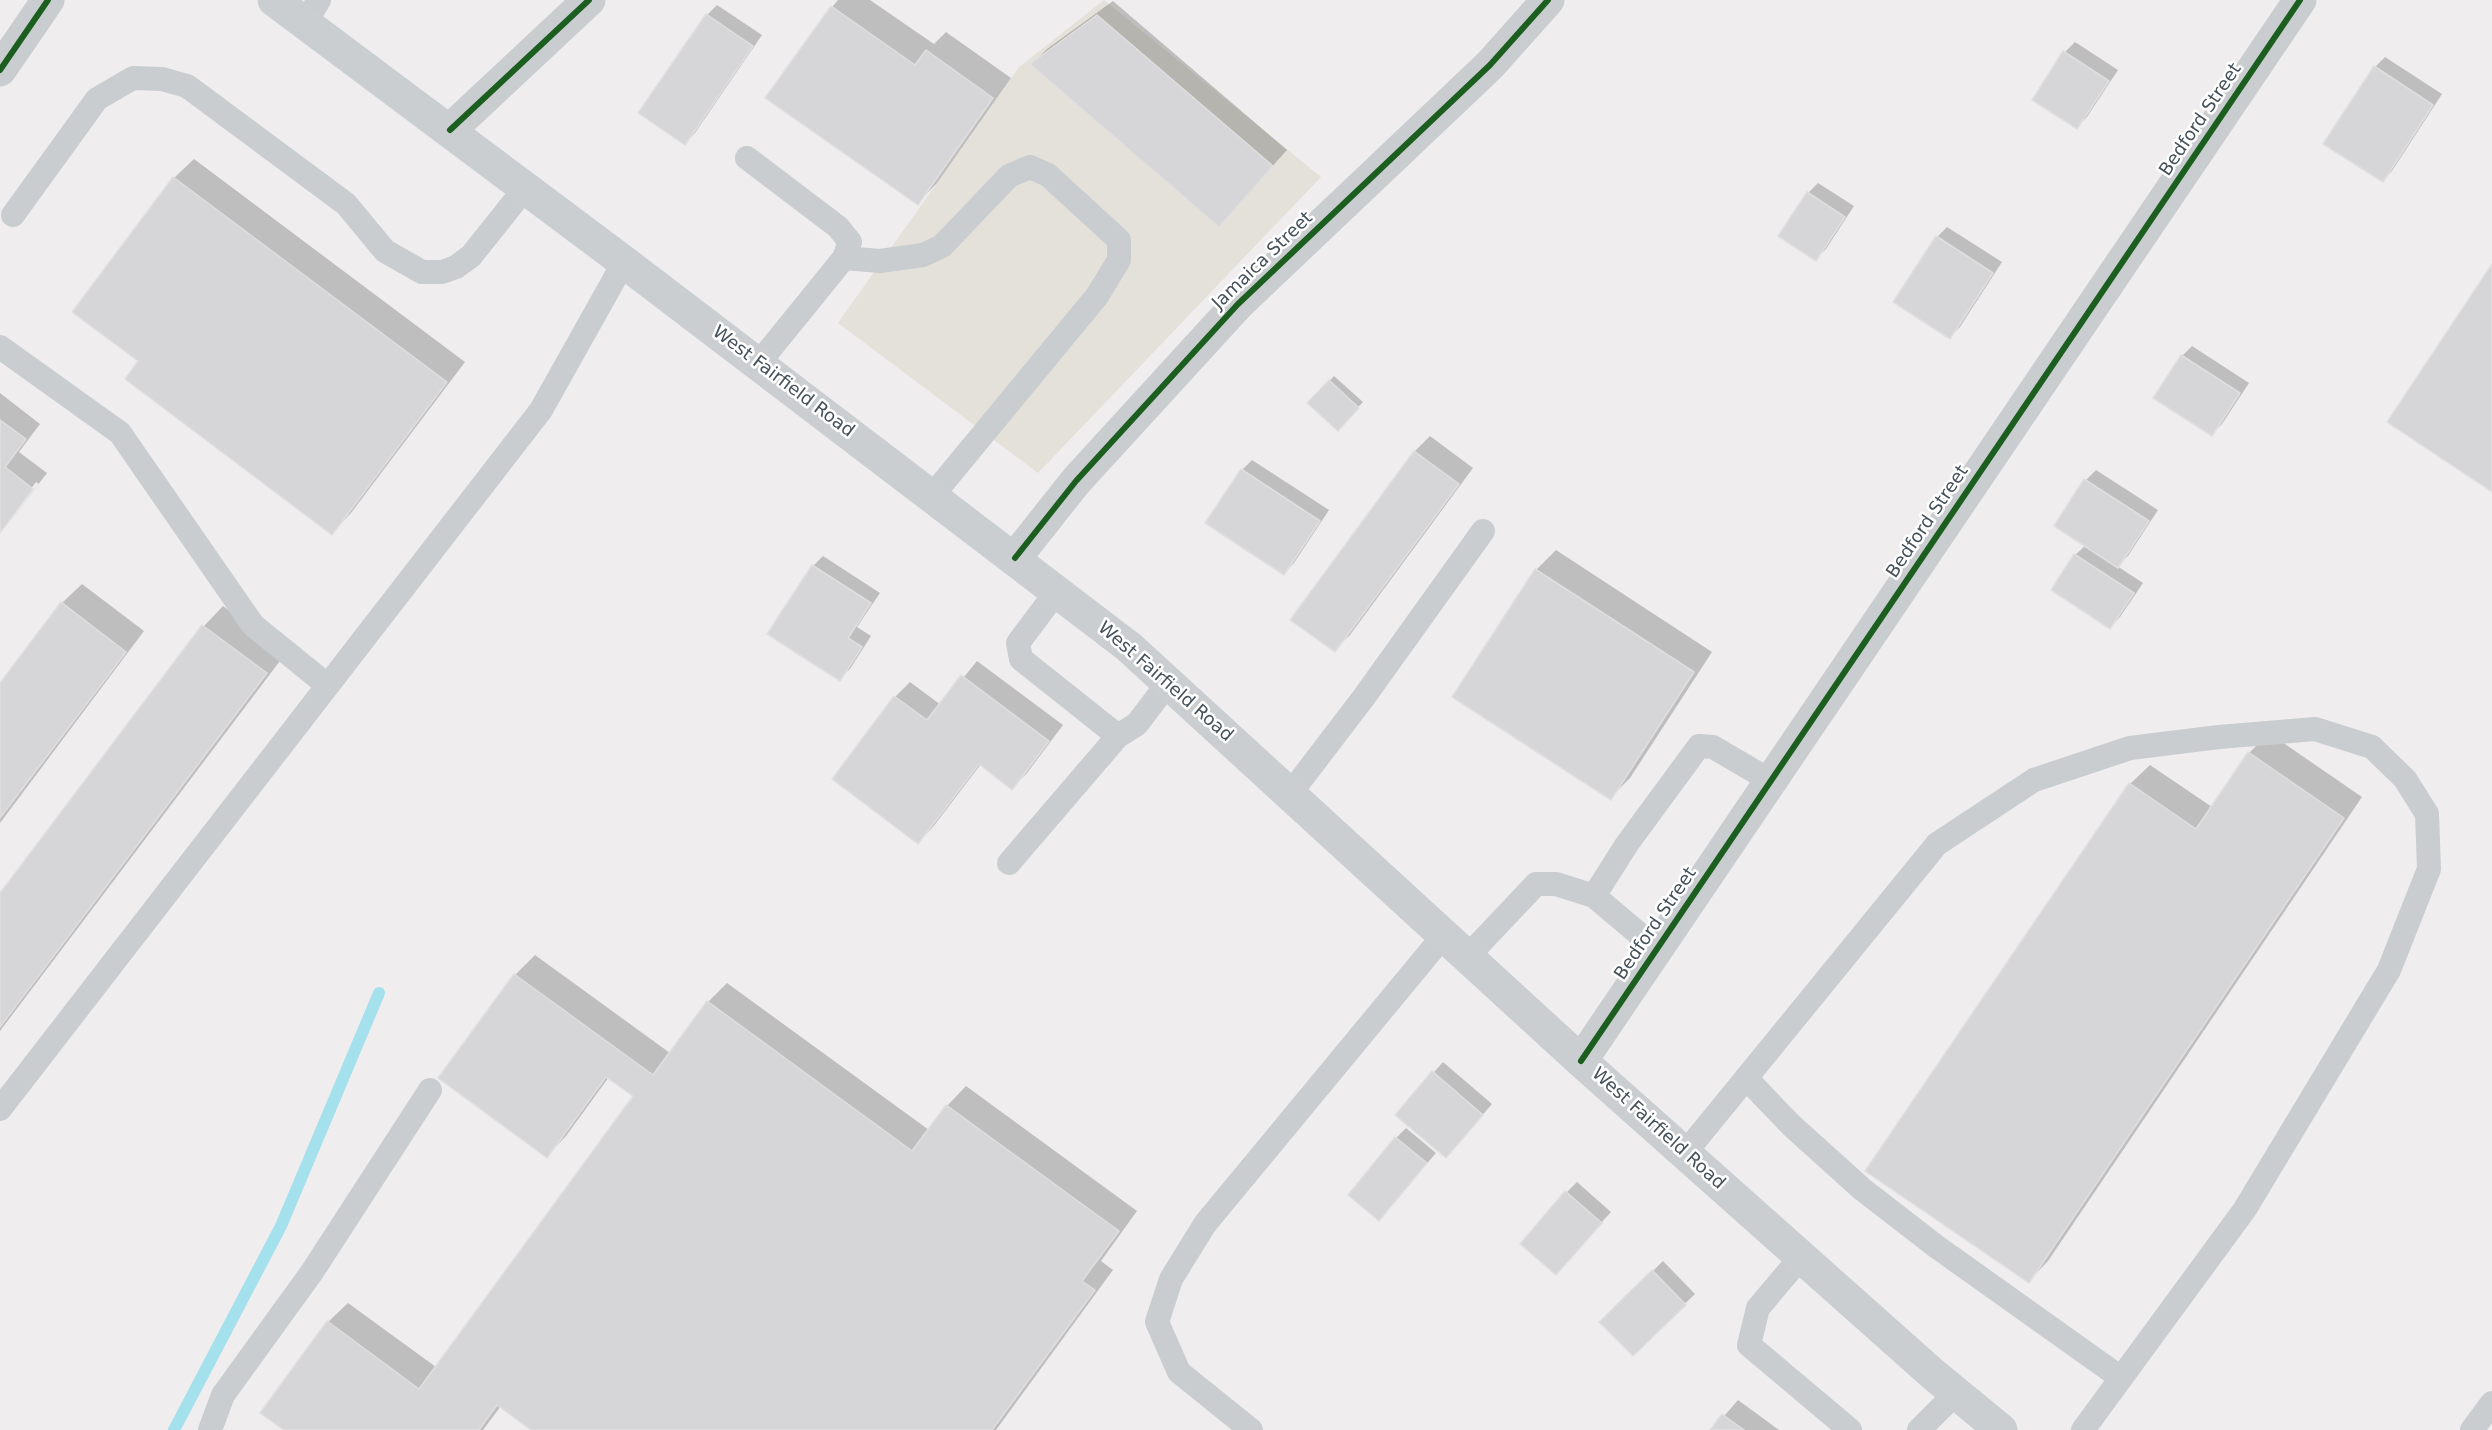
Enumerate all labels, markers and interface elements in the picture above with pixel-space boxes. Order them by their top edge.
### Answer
street label: Bedford Street [2155,60,2247,180]
street label: Jamaica Street [1208,208,1318,314]
street label: West Fairfield Road [708,322,858,442]
street label: Bedford Street [1882,462,1974,582]
street label: West Fairfield Road [1093,617,1237,747]
street label: Bedford Street [1610,864,1702,984]
street label: West Fairfield Road [1587,1063,1729,1195]

